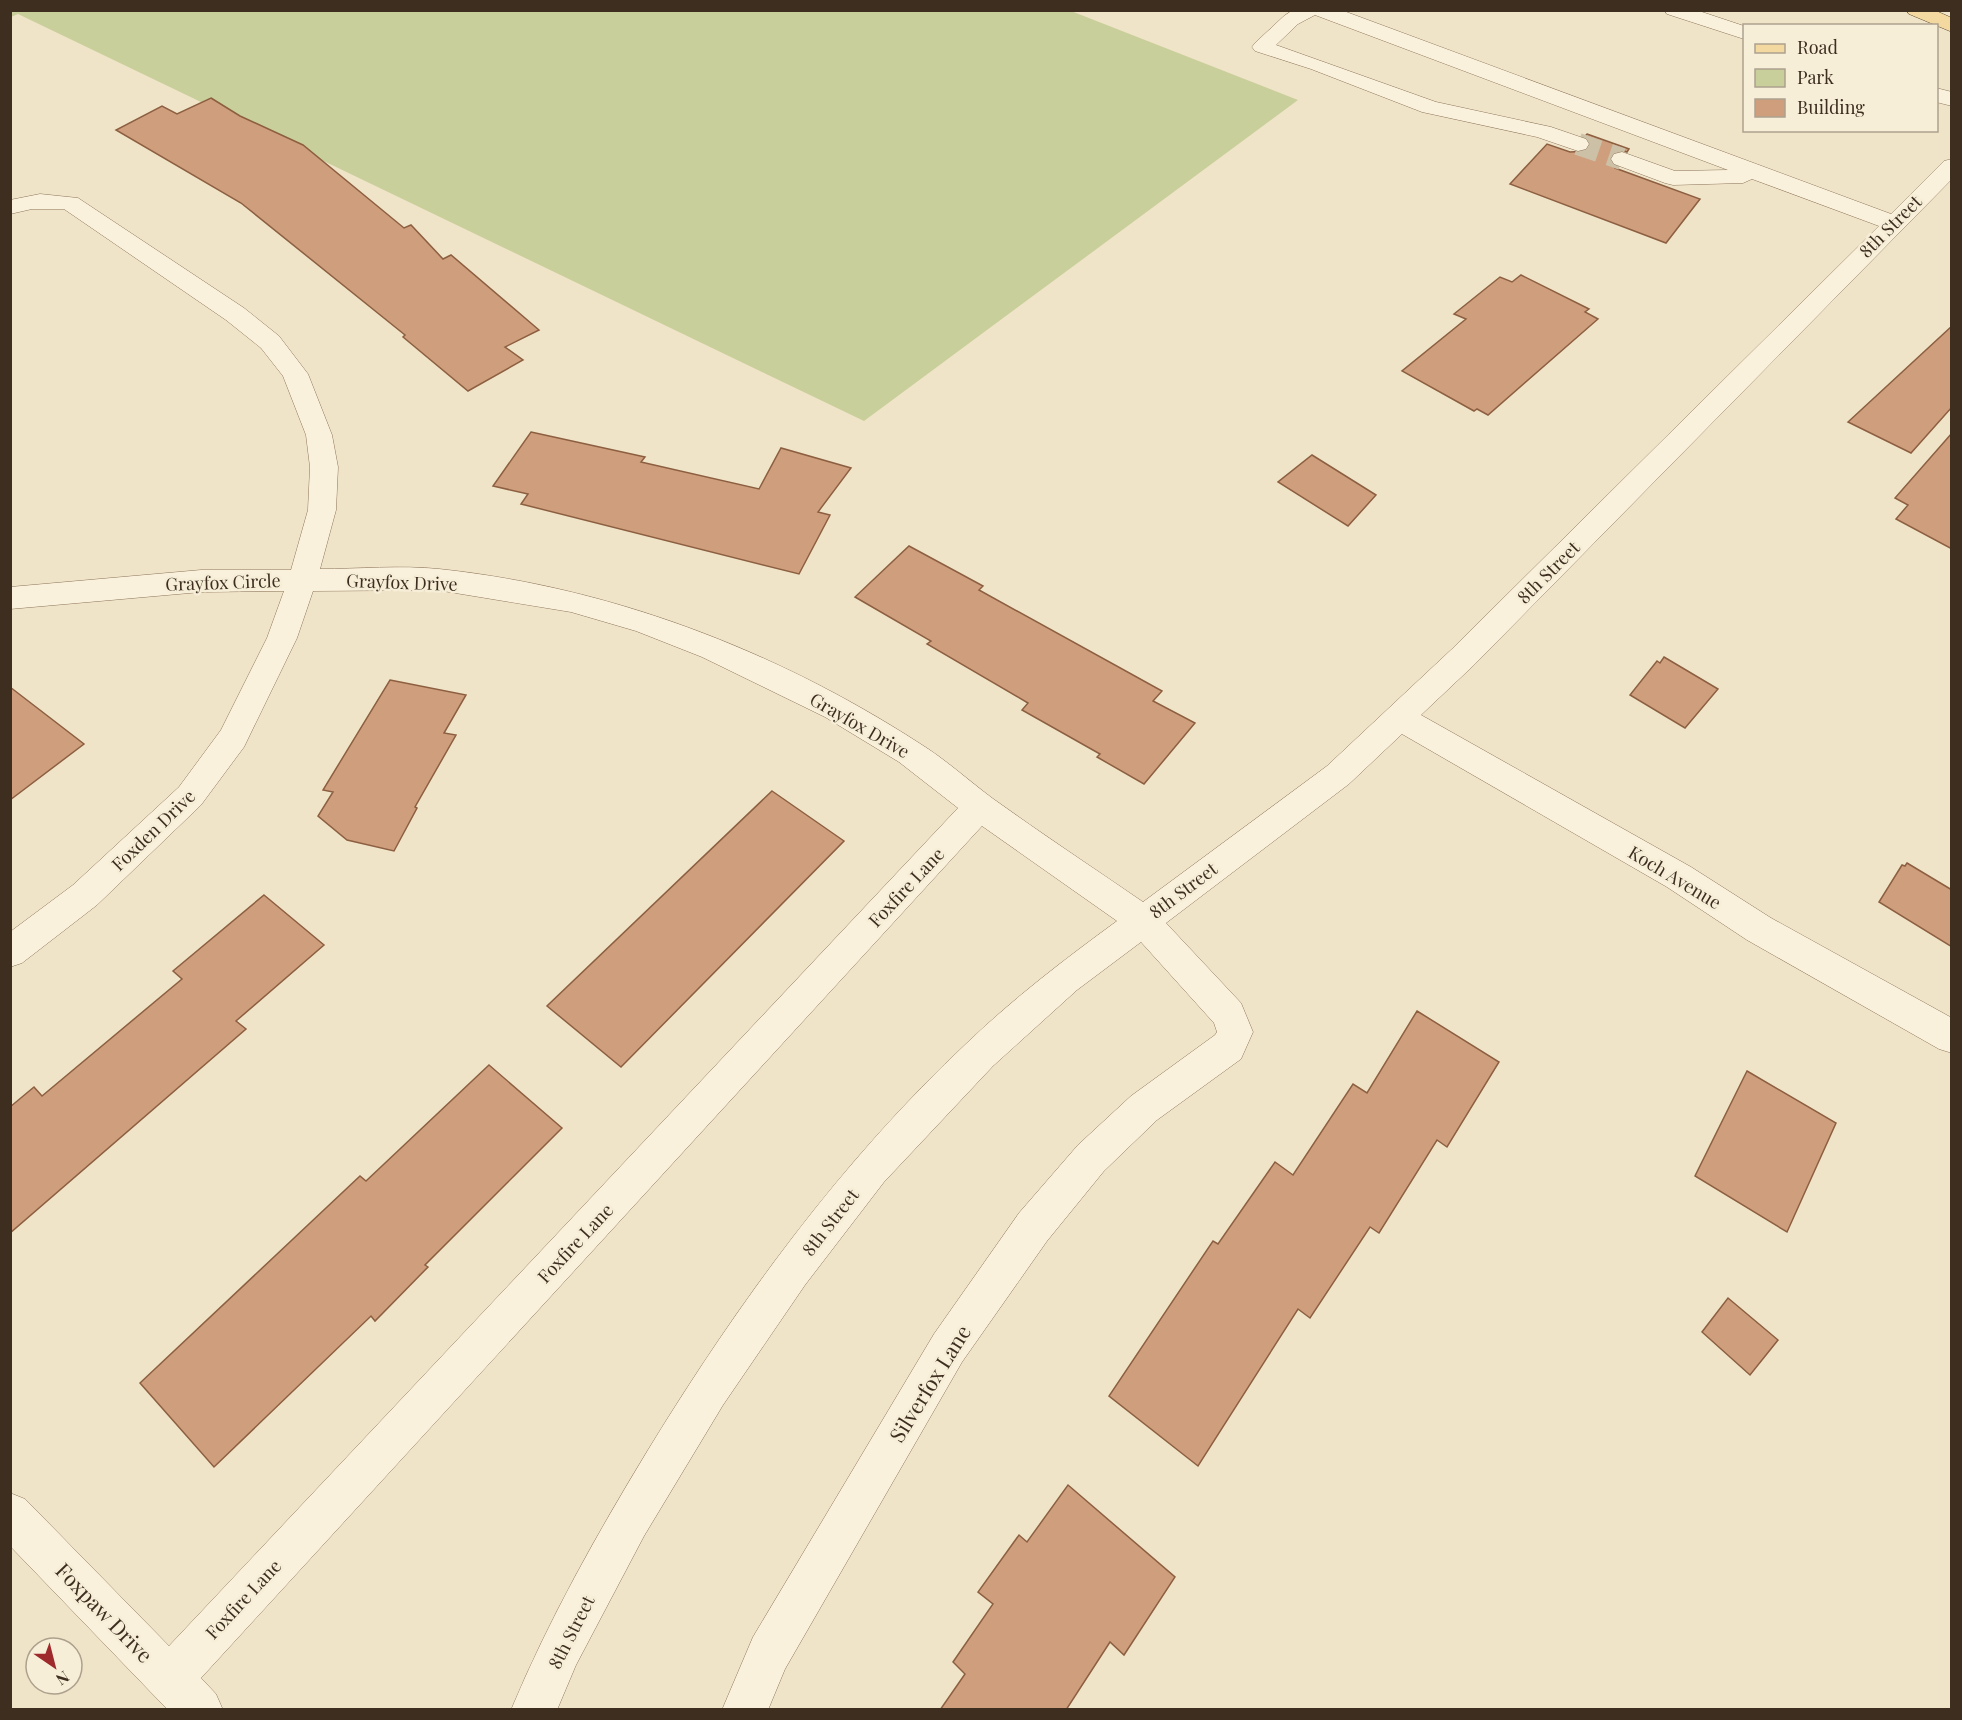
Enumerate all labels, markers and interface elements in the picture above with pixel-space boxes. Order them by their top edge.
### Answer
legend [1743,24,1938,132]
text: Road [1797,35,1838,59]
text: Park [1797,65,1834,89]
text: Building [1797,95,1865,119]
street label: 8th Street [1854,189,1927,262]
street label: 8th Street [1512,535,1585,608]
street label: Grayfox Circle [165,568,281,596]
street label: Grayfox Drive [346,568,458,596]
street label: Grayfox Drive [806,687,914,763]
street label: Foxden Drive [106,784,200,876]
street label: Koch Avenue [1624,840,1726,914]
street label: Foxfire Lane [863,842,949,932]
street label: 8th Street [1144,856,1222,923]
street label: 8th Street [796,1183,864,1261]
street label: Foxfire Lane [532,1198,618,1288]
street label: Silverfox Lane [882,1319,976,1447]
street label: Foxfire Lane [200,1554,286,1644]
street label: Foxpaw Drive [50,1556,160,1668]
street label: 8th Street [542,1591,600,1673]
north arrow [24,1636,84,1696]
text: N [52,1667,74,1691]

